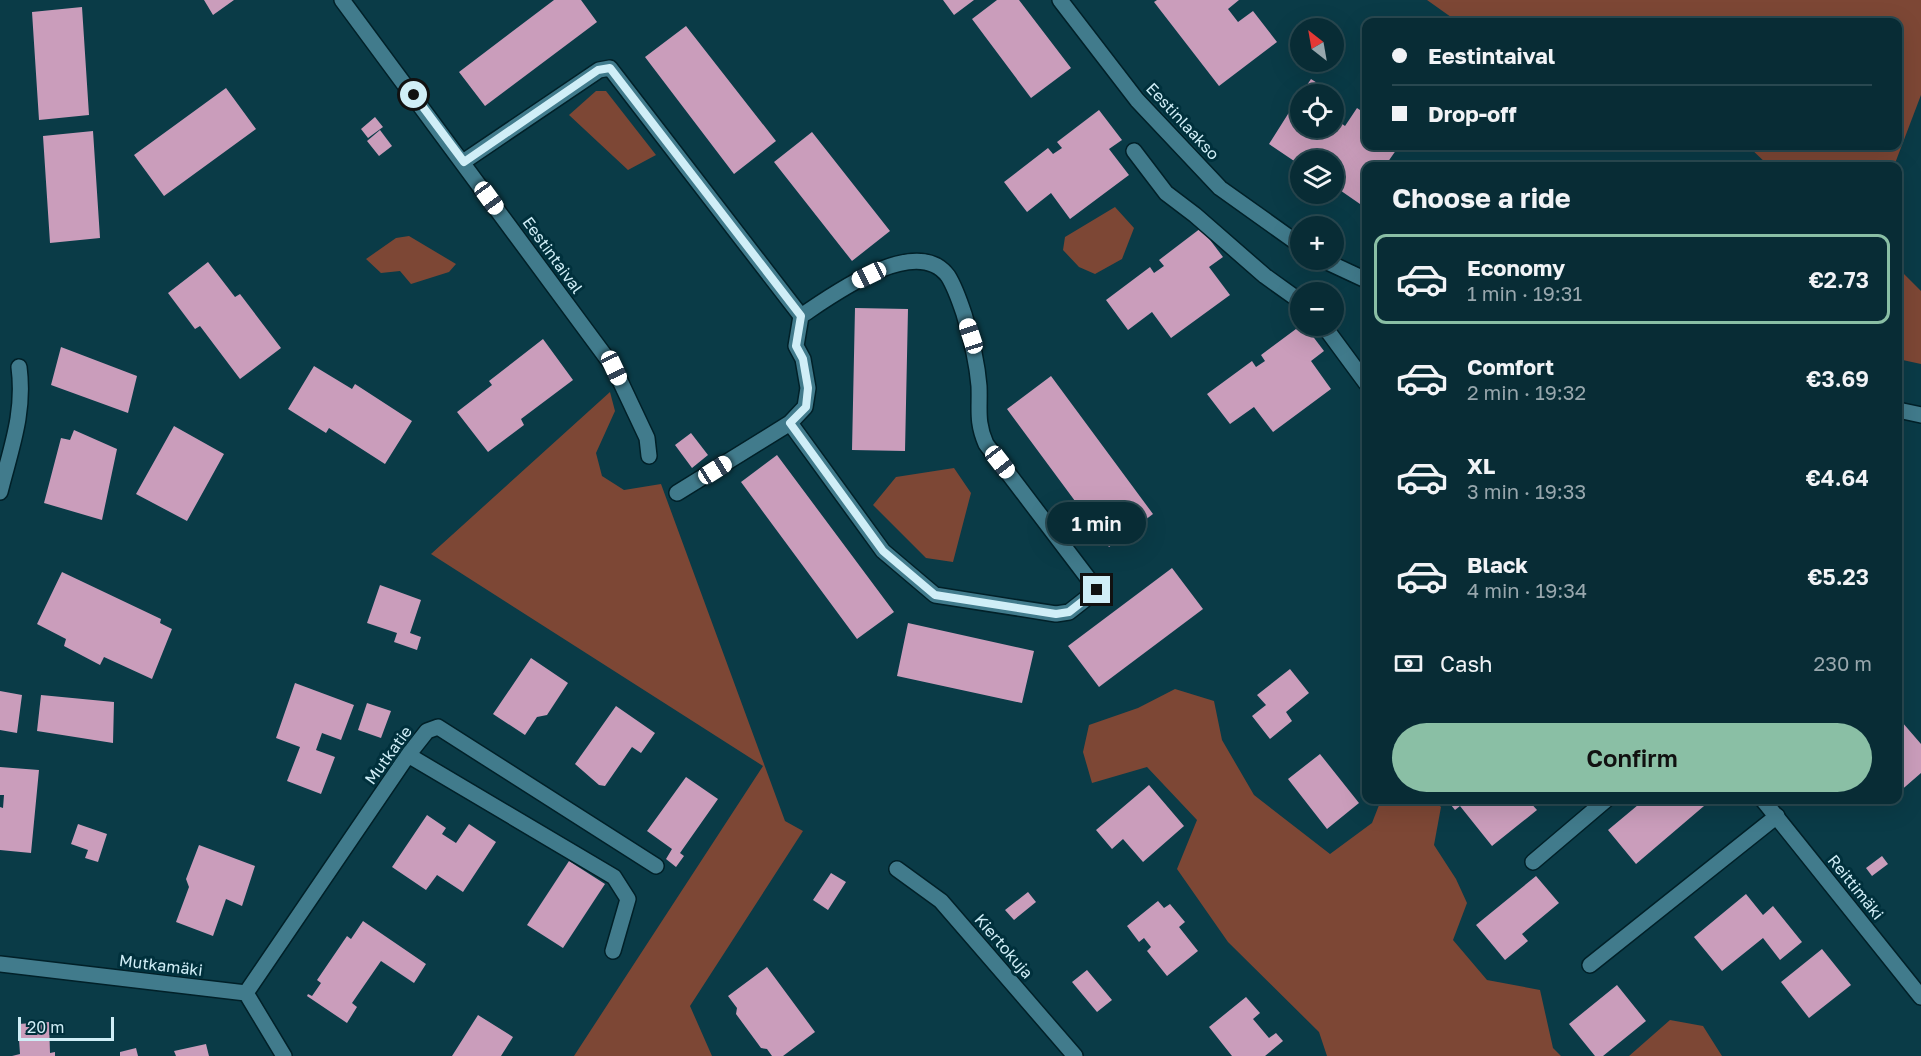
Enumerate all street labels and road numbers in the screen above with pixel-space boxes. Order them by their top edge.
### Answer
street label: Eestinlaakso [1142,78,1224,164]
street label: Eestintaival [518,213,588,297]
street label: Mutkatie [360,722,416,788]
street label: Reittimäki [1824,850,1888,924]
street label: Kiertokuja [970,910,1038,982]
street label: Mutkamäki [118,950,204,980]

